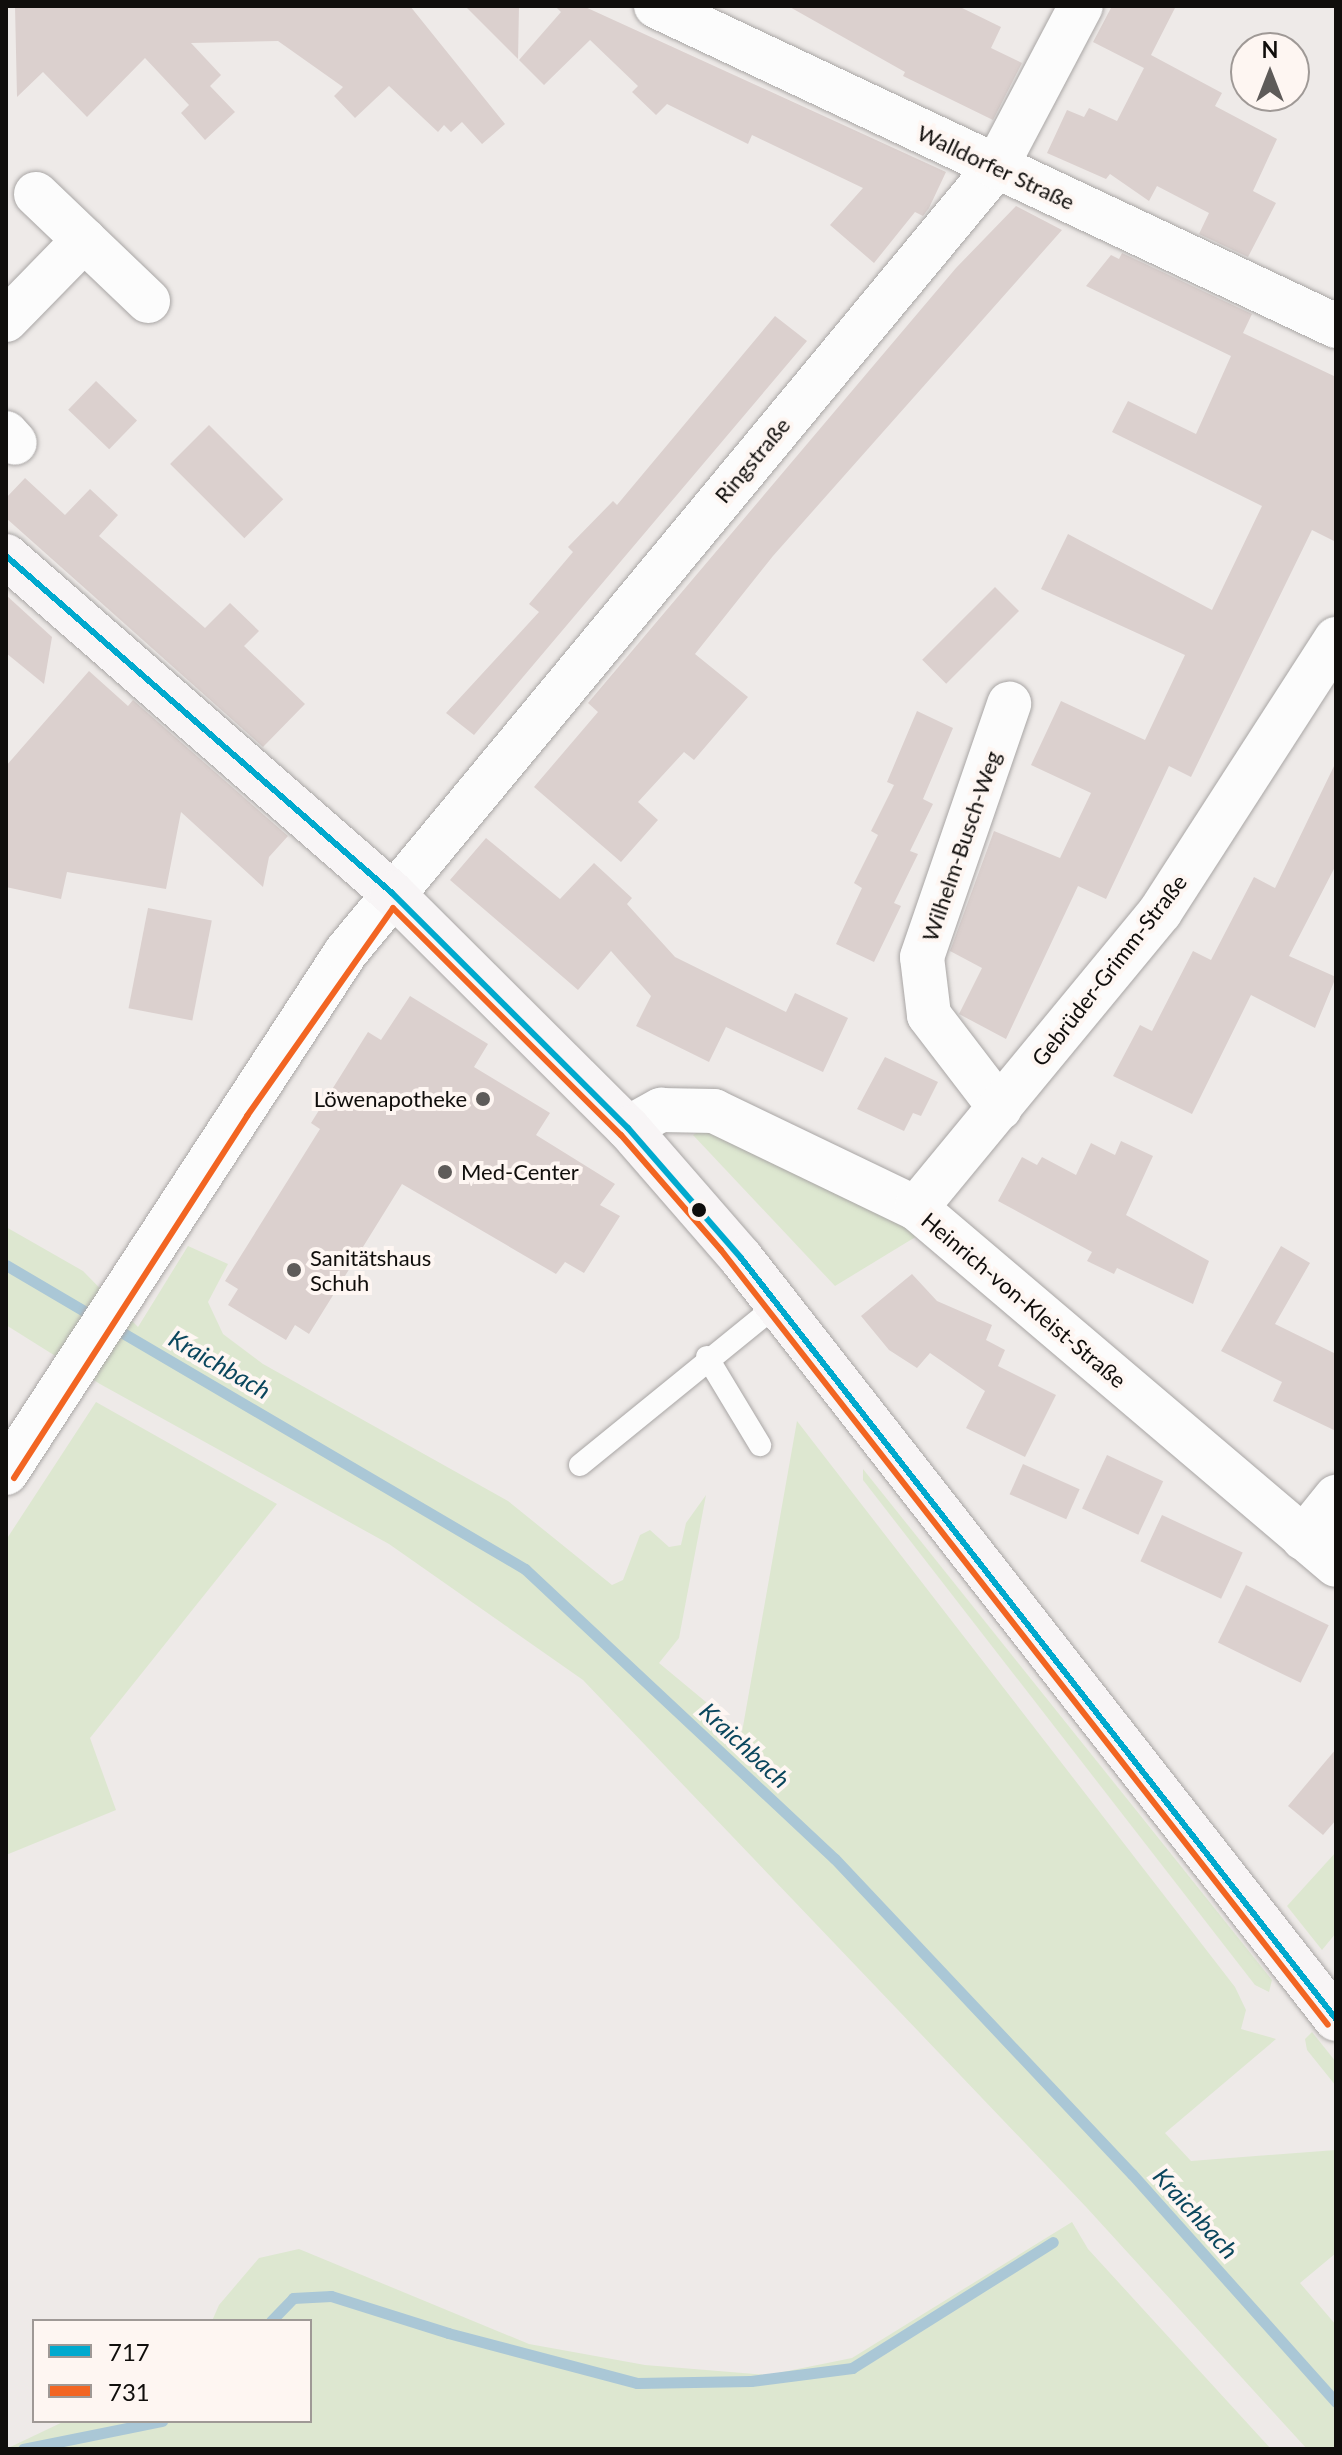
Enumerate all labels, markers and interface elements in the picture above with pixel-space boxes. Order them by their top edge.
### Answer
north arrow [1230,32,1310,112]
text: N [1262,36,1278,63]
street label: Walldorfer Straße [913,119,1079,215]
street label: Ringstraße [709,412,795,508]
street label: Wilhelm-Busch-Weg [916,747,1006,945]
street label: Gebrüder-Grimm-Straße [1026,869,1192,1071]
place label: Löwenapotheke [314,1086,467,1112]
marker: Löwenapotheke [474,1090,492,1108]
place label: Med-Center [461,1159,579,1185]
marker: Med-Center [436,1163,454,1181]
unlabelled marker [691,1202,707,1218]
street label: Heinrich-von-Kleist-Straße [916,1207,1132,1393]
place label: Sanitätshaus Schuh [310,1244,431,1296]
marker: Sanitätshaus Schuh [285,1261,303,1279]
water label: Kraichbach [164,1323,276,1405]
water label: Kraichbach [694,1696,796,1794]
water label: Kraichbach [1148,2162,1244,2264]
legend [32,2319,312,2423]
text: 717 [108,2337,150,2366]
text: 731 [108,2377,150,2406]

